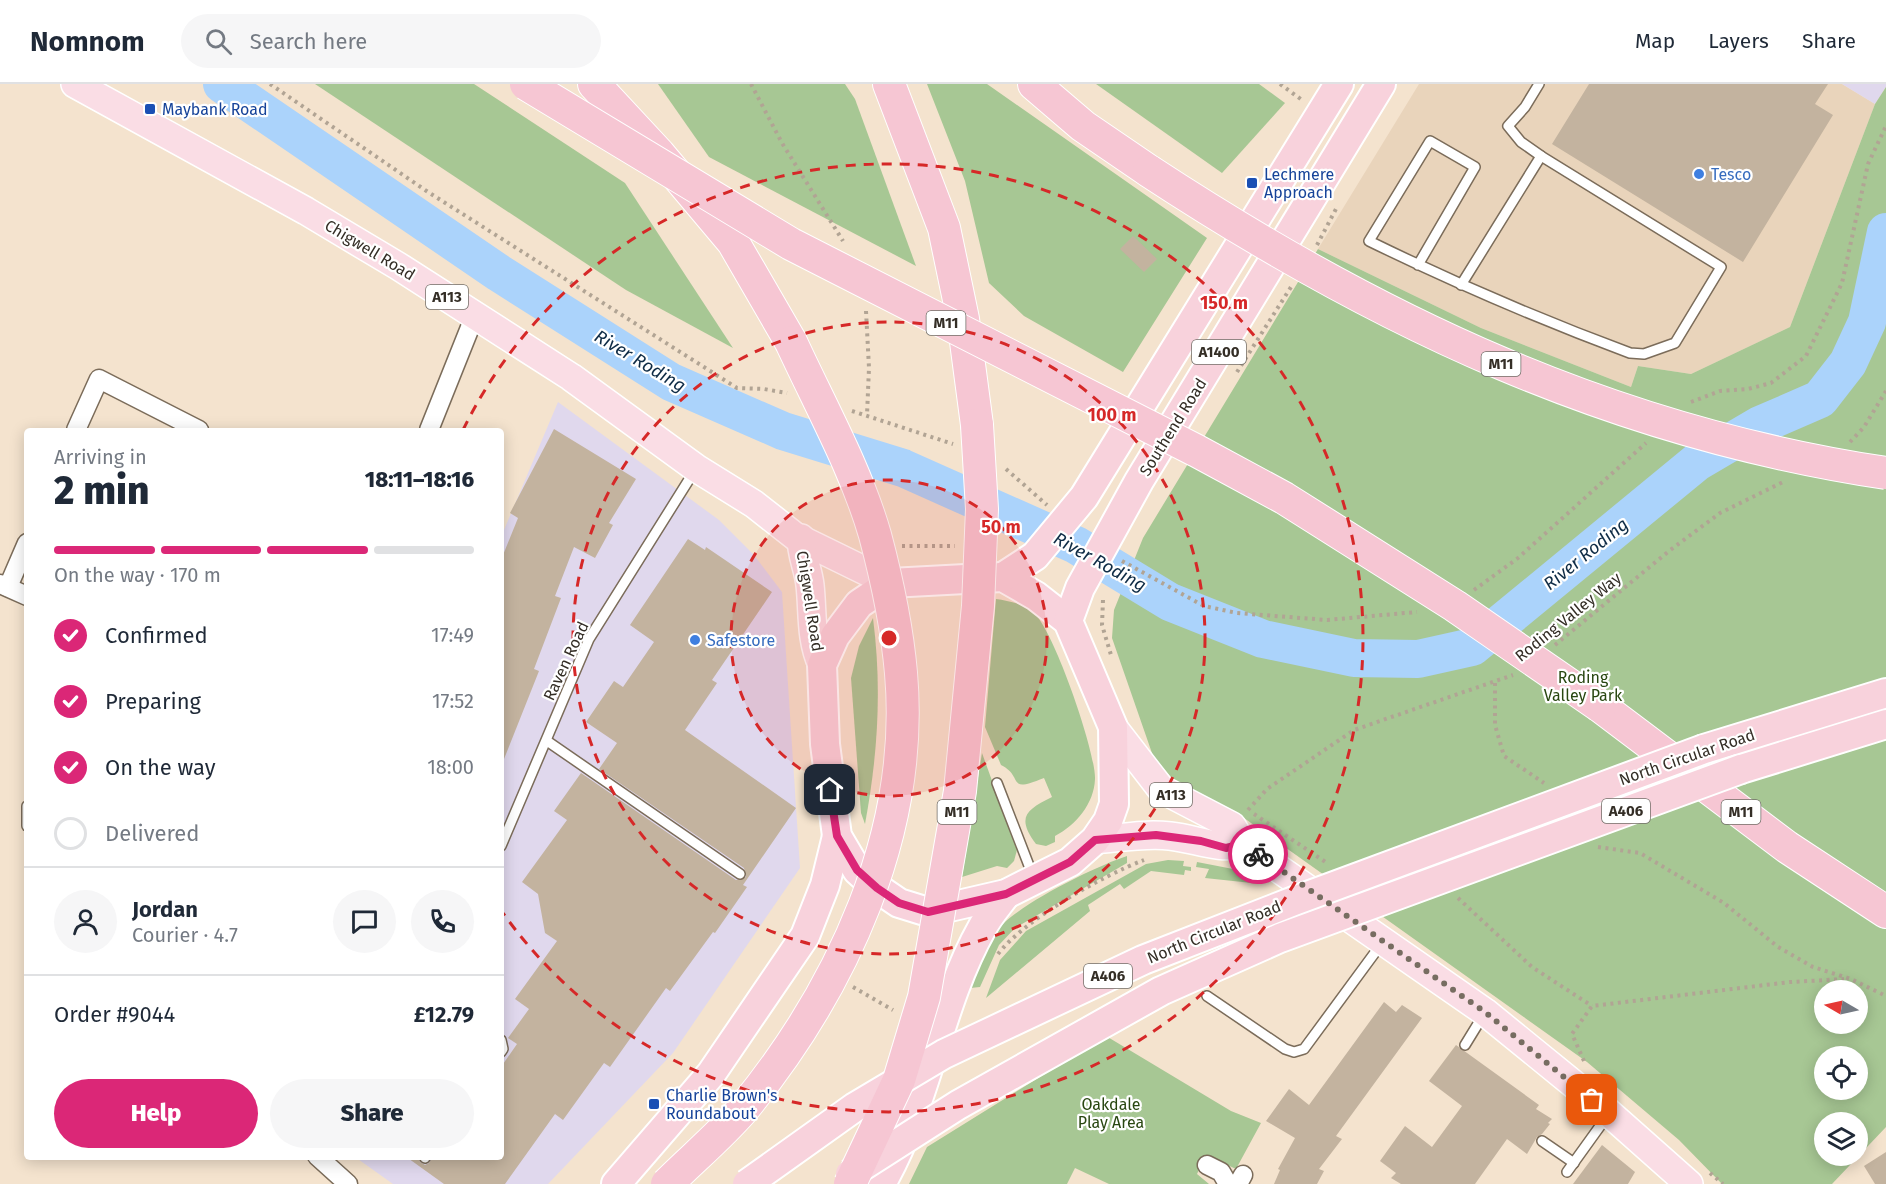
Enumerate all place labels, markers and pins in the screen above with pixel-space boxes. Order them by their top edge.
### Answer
place label: Maybank Road [162,100,268,119]
marker: Maybank Road [143,102,157,116]
place label: Lechmere Approach [1264,165,1334,202]
place label: Tesco [1711,165,1751,184]
marker: Tesco [1692,167,1706,181]
marker: Lechmere Approach [1245,176,1259,190]
centre of rings [879,628,899,648]
place label: Safestore [707,631,775,650]
marker: Safestore [688,633,702,647]
pin [804,764,855,815]
pin [1566,1074,1617,1125]
place label: Charlie Brown's Roundabout [666,1086,778,1123]
marker: Charlie Brown's Roundabout [647,1097,661,1111]

